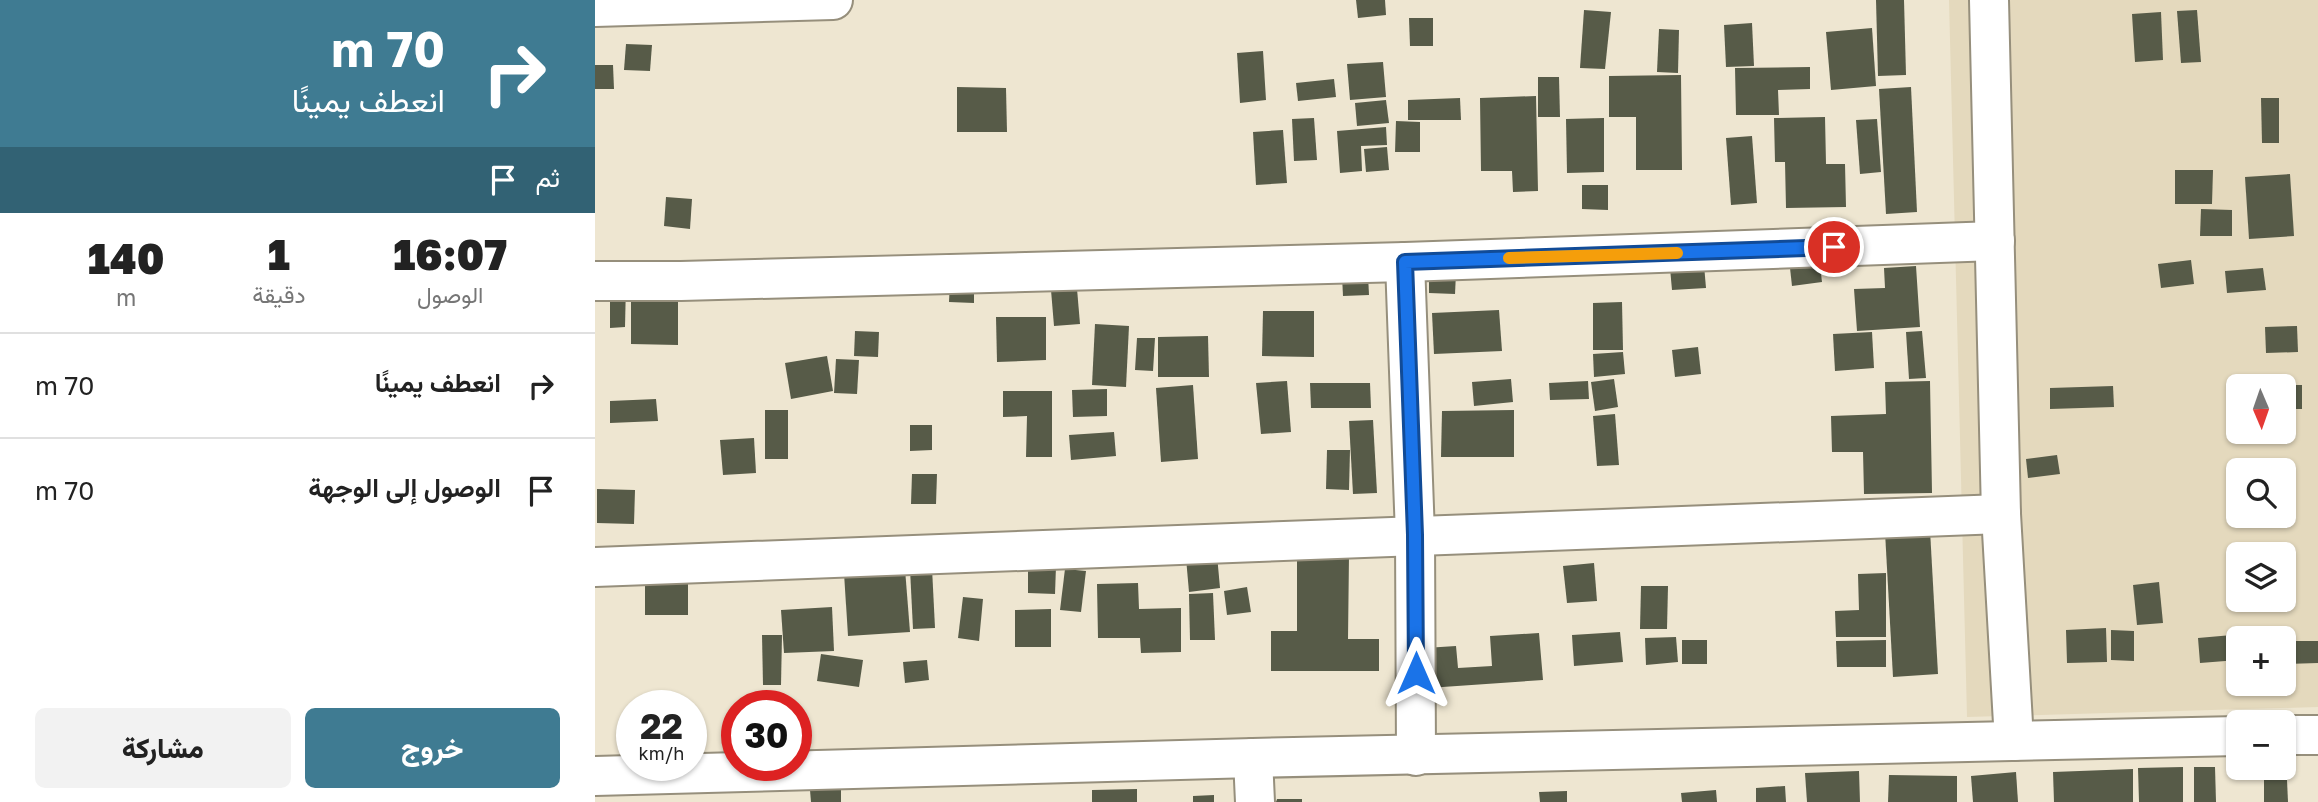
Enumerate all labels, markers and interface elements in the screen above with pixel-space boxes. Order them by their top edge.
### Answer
text: 70 m [331,19,445,78]
icon: right [469,28,560,119]
text: انعطف يمينًا [292,81,445,119]
icon: arrive [484,161,522,199]
text: ثم [536,162,560,193]
pin [1804,217,1864,277]
icon: arrive [1815,228,1853,266]
text: 1 [268,229,290,279]
text: 16:07 [393,229,507,279]
text: 140 [88,233,164,283]
text: دقيقة [252,280,305,308]
text: الوصول [417,280,483,308]
text: m [116,283,136,311]
text: انعطف يمينًا [375,367,501,398]
icon: right [522,367,560,405]
text: 70 m [35,370,94,401]
north arrow [2226,374,2296,444]
map controls [2226,374,2296,780]
button: search [2226,458,2296,528]
text: الوصول إلى الوجهة [308,472,501,503]
icon: arrive [522,472,560,510]
text: 70 m [35,475,94,506]
button: layers [2226,542,2296,612]
button: + [2226,626,2296,696]
position arrow [1379,636,1453,710]
speed limit sign: 30 [721,690,812,781]
text: 22 [640,705,683,747]
button: مشاركة [35,708,291,788]
button: خروج [305,708,560,788]
button: − [2226,710,2296,780]
text: km/h [639,742,684,764]

